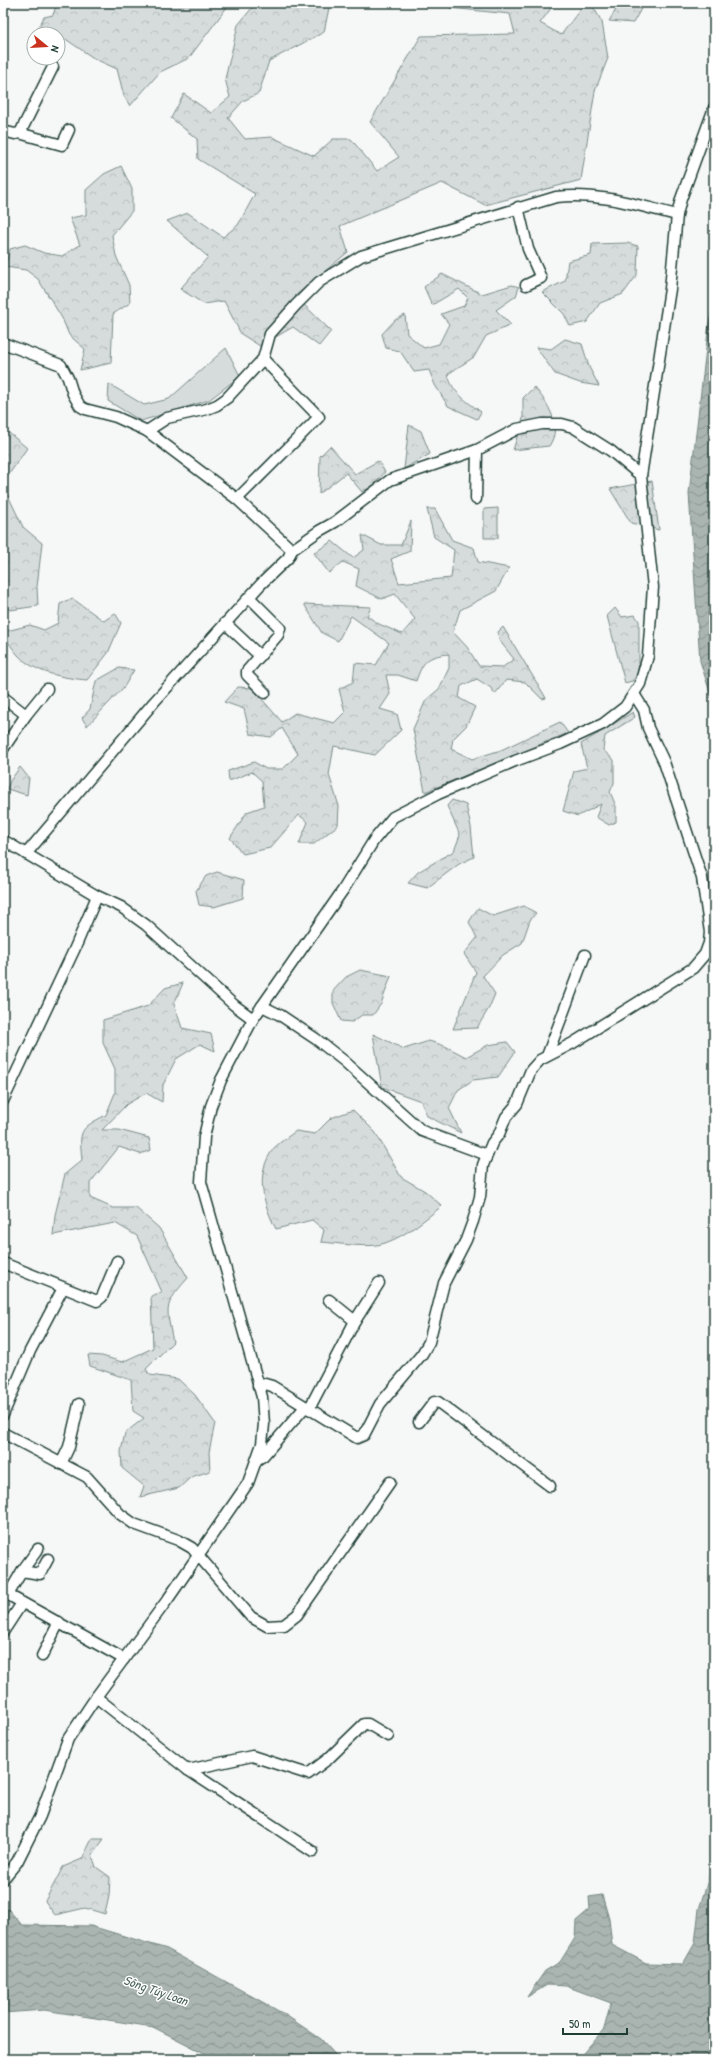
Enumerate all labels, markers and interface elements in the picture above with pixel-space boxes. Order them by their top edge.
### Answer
north arrow [26,26,66,66]
text: N [48,44,63,54]
water label: Sông Túy Loan [121,1971,192,2011]
scale bar [563,2010,627,2036]
text: 50 m [569,2015,590,2032]

